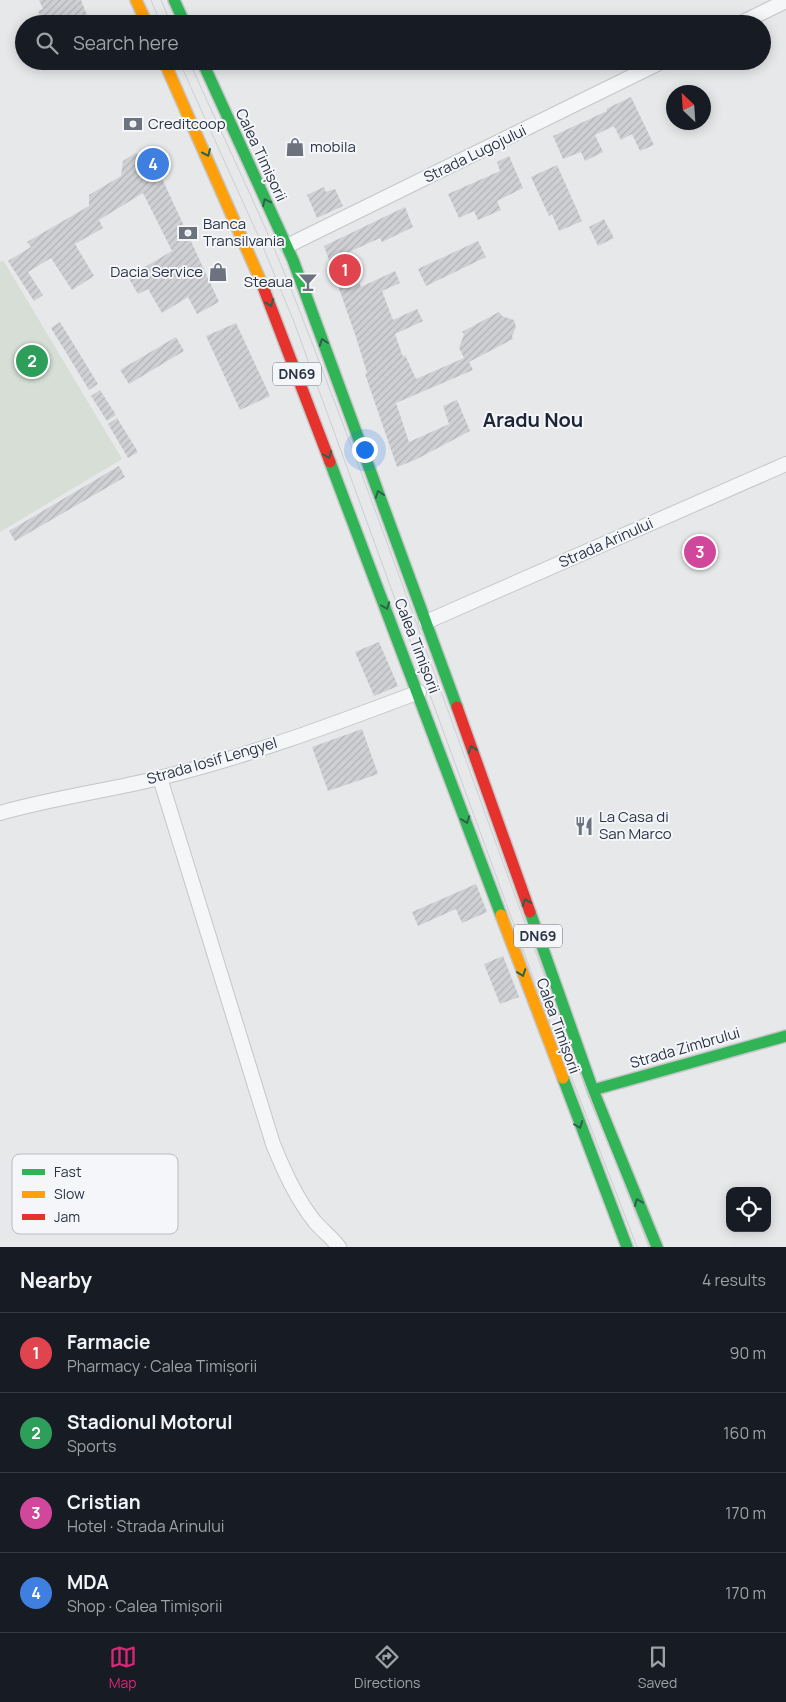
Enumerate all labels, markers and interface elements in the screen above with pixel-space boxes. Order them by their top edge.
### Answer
search box [15,15,771,70]
icon: search [33,29,61,57]
text: Search here [73,30,179,56]
north arrow [666,85,711,130]
street label: Calea Timișorii [231,105,292,205]
bank icon: Creditcoop [122,113,144,135]
place label: Creditcoop [148,113,226,134]
street label: Strada Lugojului [420,120,530,187]
shop icon: mobila [284,136,306,158]
place label: mobila [310,136,356,157]
pin: 4 [137,145,169,183]
one-way arrow [200,148,211,157]
one-way arrow [262,198,273,207]
place label: Banca Transilvania [203,213,285,251]
bank icon: Banca Transilvania [177,222,199,244]
pin: 1 [329,251,361,289]
place label: Dacia Service [110,261,203,282]
shop icon: Dacia Service [207,261,229,283]
place label: Steaua [244,271,293,292]
bar icon: Steaua [297,271,319,293]
one-way arrow [264,298,274,307]
one-way arrow [319,338,329,346]
pin: 2 [16,342,48,380]
road number: DN69 [273,362,321,386]
district label: Aradu Nou [483,406,583,433]
your location [352,437,378,463]
one-way arrow [322,450,332,459]
one-way arrow [375,490,385,499]
street label: Strada Arinului [555,512,656,573]
pin: 3 [684,533,716,571]
street label: Calea Timișorii [390,595,445,696]
one-way arrow [380,602,390,610]
street label: Strada Iosif Lengyel [144,732,280,789]
one-way arrow [468,745,478,754]
place label: La Casa di San Marco [599,806,672,844]
one-way arrow [460,815,470,824]
restaurant icon: La Casa di San Marco [573,815,595,837]
one-way arrow [522,898,532,907]
road number: DN69 [514,924,562,948]
one-way arrow [516,968,526,976]
street label: Calea Timișorii [531,975,585,1077]
street label: Strada Zimbrului [627,1022,742,1073]
one-way arrow [573,1120,583,1129]
legend [12,1154,178,1234]
text: Fast [54,1162,82,1181]
text: Slow [54,1184,85,1203]
map controls [726,1187,771,1232]
button: locate [726,1187,771,1232]
one-way arrow [634,1198,645,1207]
text: Jam [54,1207,80,1226]
text: Nearby [20,1266,92,1294]
text: 4 results [702,1269,766,1291]
text: Farmacie [67,1329,151,1355]
text: 1 [32,1342,40,1364]
text: 90 m [730,1342,766,1364]
text: Pharmacy · Calea Timișorii [67,1355,257,1377]
text: Stadionul Motorul [67,1409,233,1435]
text: 2 [31,1422,41,1444]
text: 160 m [723,1422,766,1444]
text: Sports [67,1435,116,1457]
text: Cristian [67,1489,141,1515]
text: 3 [31,1502,41,1524]
text: 170 m [725,1502,766,1524]
text: Hotel · Strada Arinului [67,1515,224,1537]
text: MDA [67,1569,109,1595]
text: 4 [31,1582,41,1604]
text: 170 m [725,1582,766,1604]
text: Shop · Calea Timișorii [67,1595,222,1617]
tab: Map [109,1643,137,1692]
tab: Directions [354,1643,420,1692]
tab: Saved [638,1643,677,1692]

